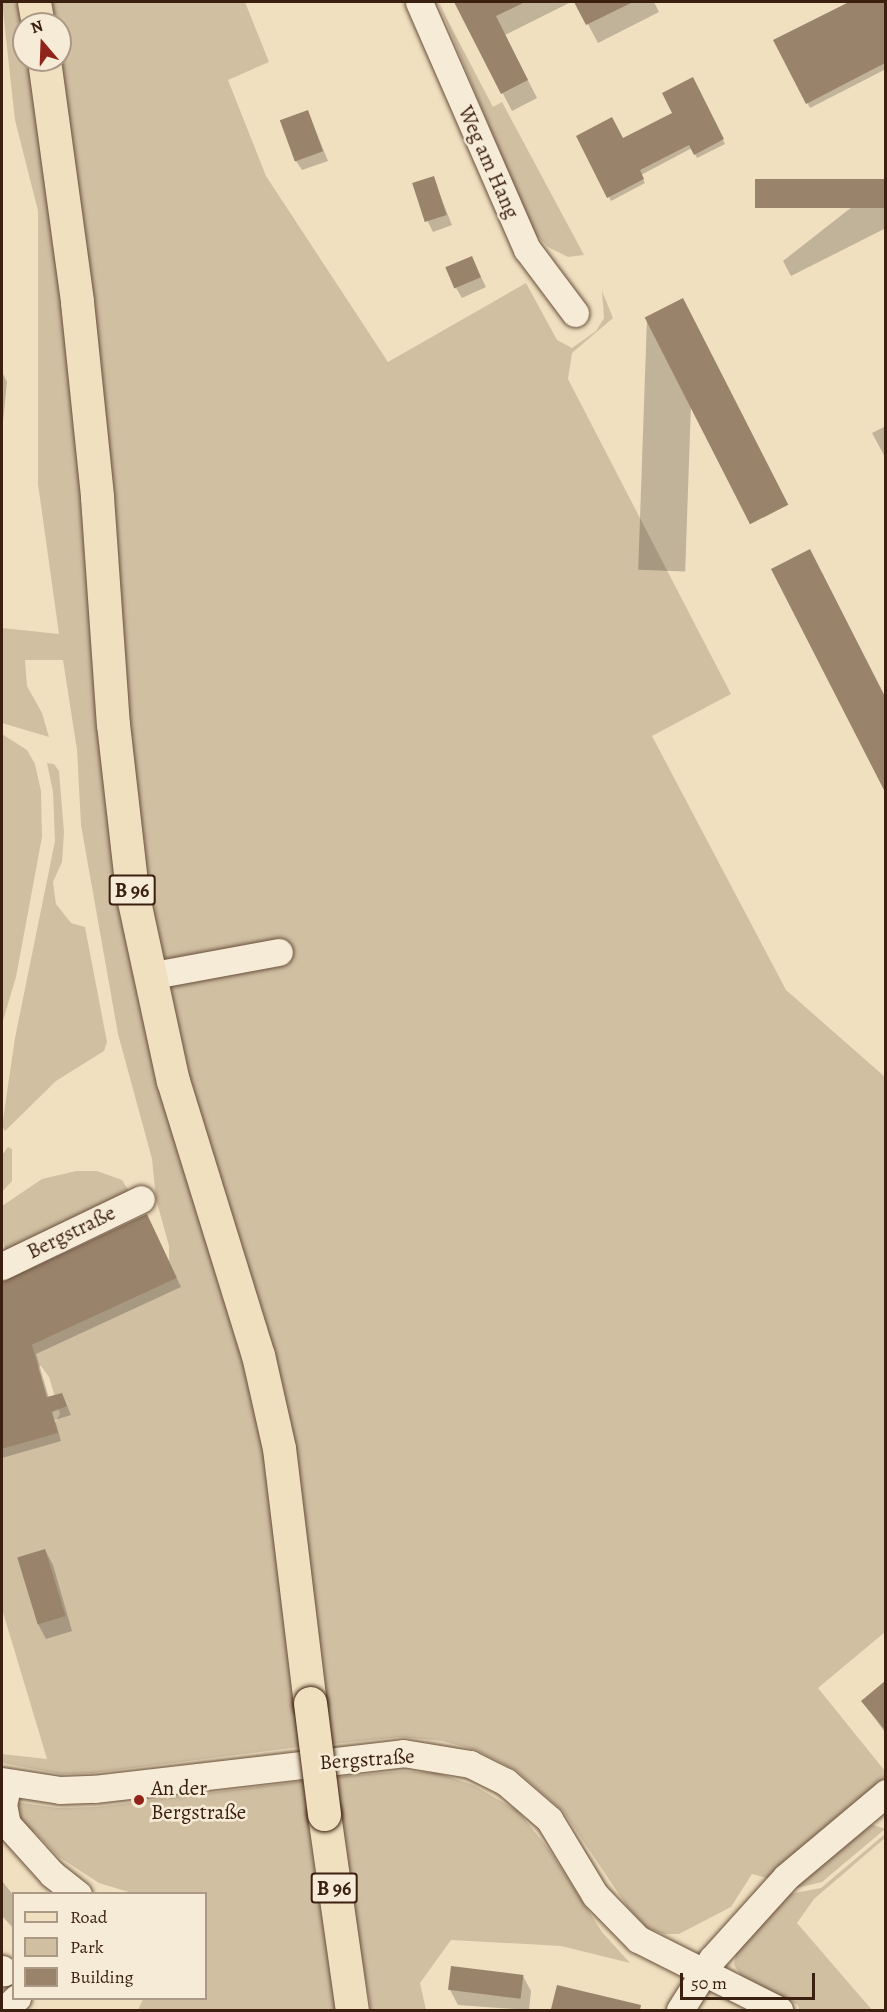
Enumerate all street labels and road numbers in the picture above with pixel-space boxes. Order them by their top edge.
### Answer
street label: Weg am Hang [453,102,525,222]
road number: B 96 [108,873,156,907]
street label: Bergstraße [23,1200,119,1264]
street label: Bergstraße [319,1743,415,1775]
road number: B 96 [310,1871,358,1905]

